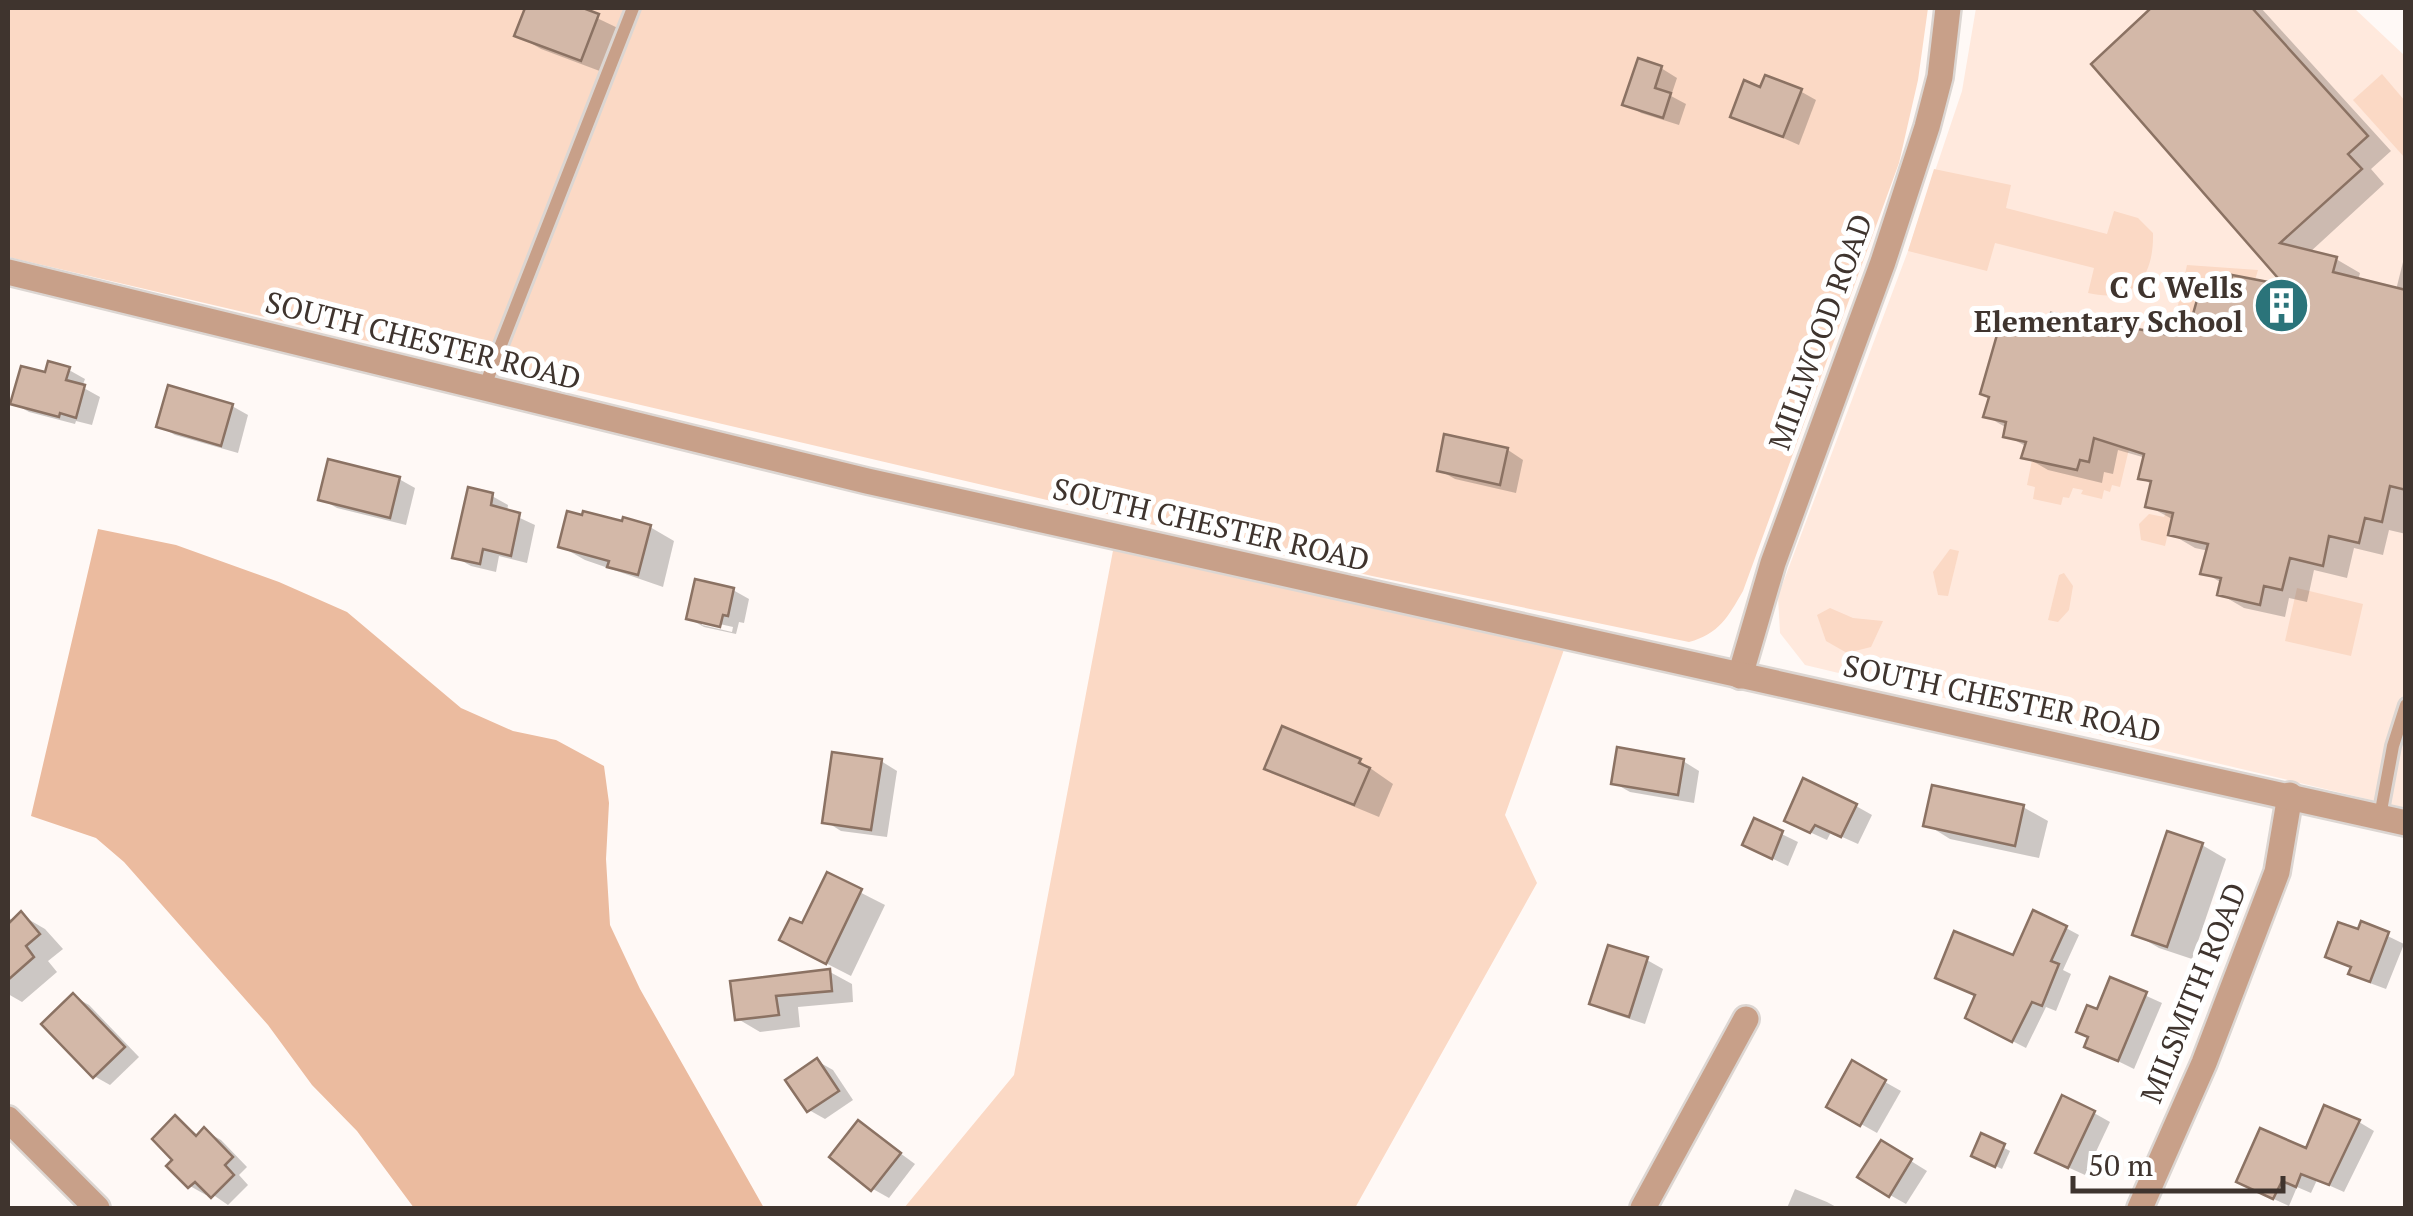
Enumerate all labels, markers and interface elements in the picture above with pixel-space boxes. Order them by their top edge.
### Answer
street label: MILLWOOD ROAD [1759,208,1881,455]
place label: C C Wells Elementary School [1974,267,2243,341]
building icon: C C Wells Elementary School [2252,275,2312,335]
street label: SOUTH CHESTER ROAD [261,281,585,399]
street label: SOUTH CHESTER ROAD [1049,468,1373,580]
street label: SOUTH CHESTER ROAD [1840,645,2165,751]
street label: MILSMITH ROAD [2131,877,2255,1109]
scale bar [2073,1131,2283,1193]
text: 50 m [2088,1145,2153,1185]

